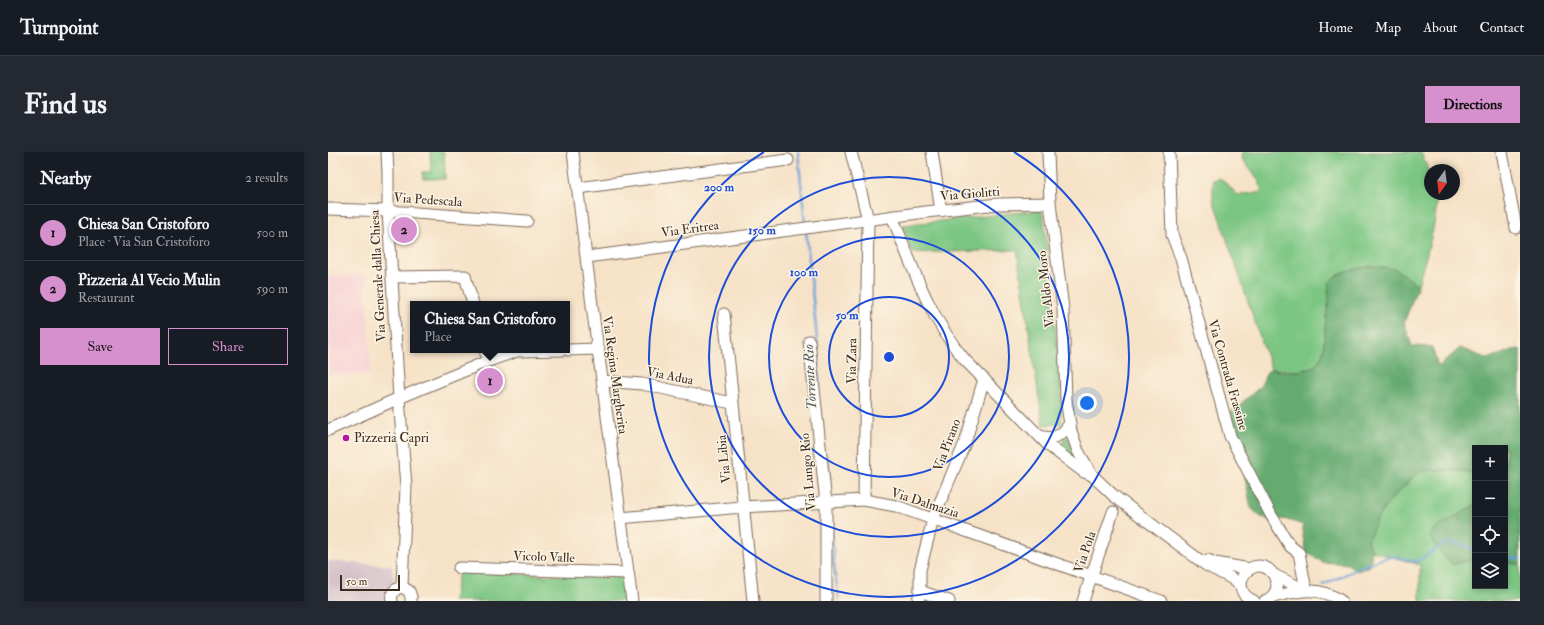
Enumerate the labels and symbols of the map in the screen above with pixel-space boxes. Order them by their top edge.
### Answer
north arrow [1424,164,1460,200]
text: 200 m [704,180,735,195]
street label: Via Giolitti [940,183,1001,205]
street label: Via Pedescala [393,190,464,210]
street label: Via Generale dalla Chiesa [367,209,389,342]
pin: 2 [391,215,417,245]
street label: Via Eritrea [660,217,721,241]
text: 150 m [748,223,776,238]
street label: Via Aldo Moro [1034,250,1058,328]
text: 100 m [790,265,819,280]
text: 50 m [835,308,859,323]
street label: Via Regina Margherita [599,315,631,436]
street label: Via Contrada Frassine [1205,318,1252,433]
street label: Via Zara [844,337,860,384]
water label: Torrente Rio [800,344,820,410]
centre of rings [882,350,896,364]
street label: Via Adua [645,364,695,389]
pin: 1 [477,366,503,396]
your location [1077,393,1097,413]
street label: Via Pirano [930,417,964,473]
place label: Pizzeria Capri [354,430,430,447]
marker: Pizzeria Capri [341,433,351,443]
street label: Via Libia [713,433,734,484]
street label: Via Lungo Rio [797,433,819,511]
street label: Via Dalmazia [889,485,962,522]
street label: Via Pola [1070,529,1100,575]
street label: Vicolo Valle [513,548,576,566]
scale bar [340,573,400,592]

